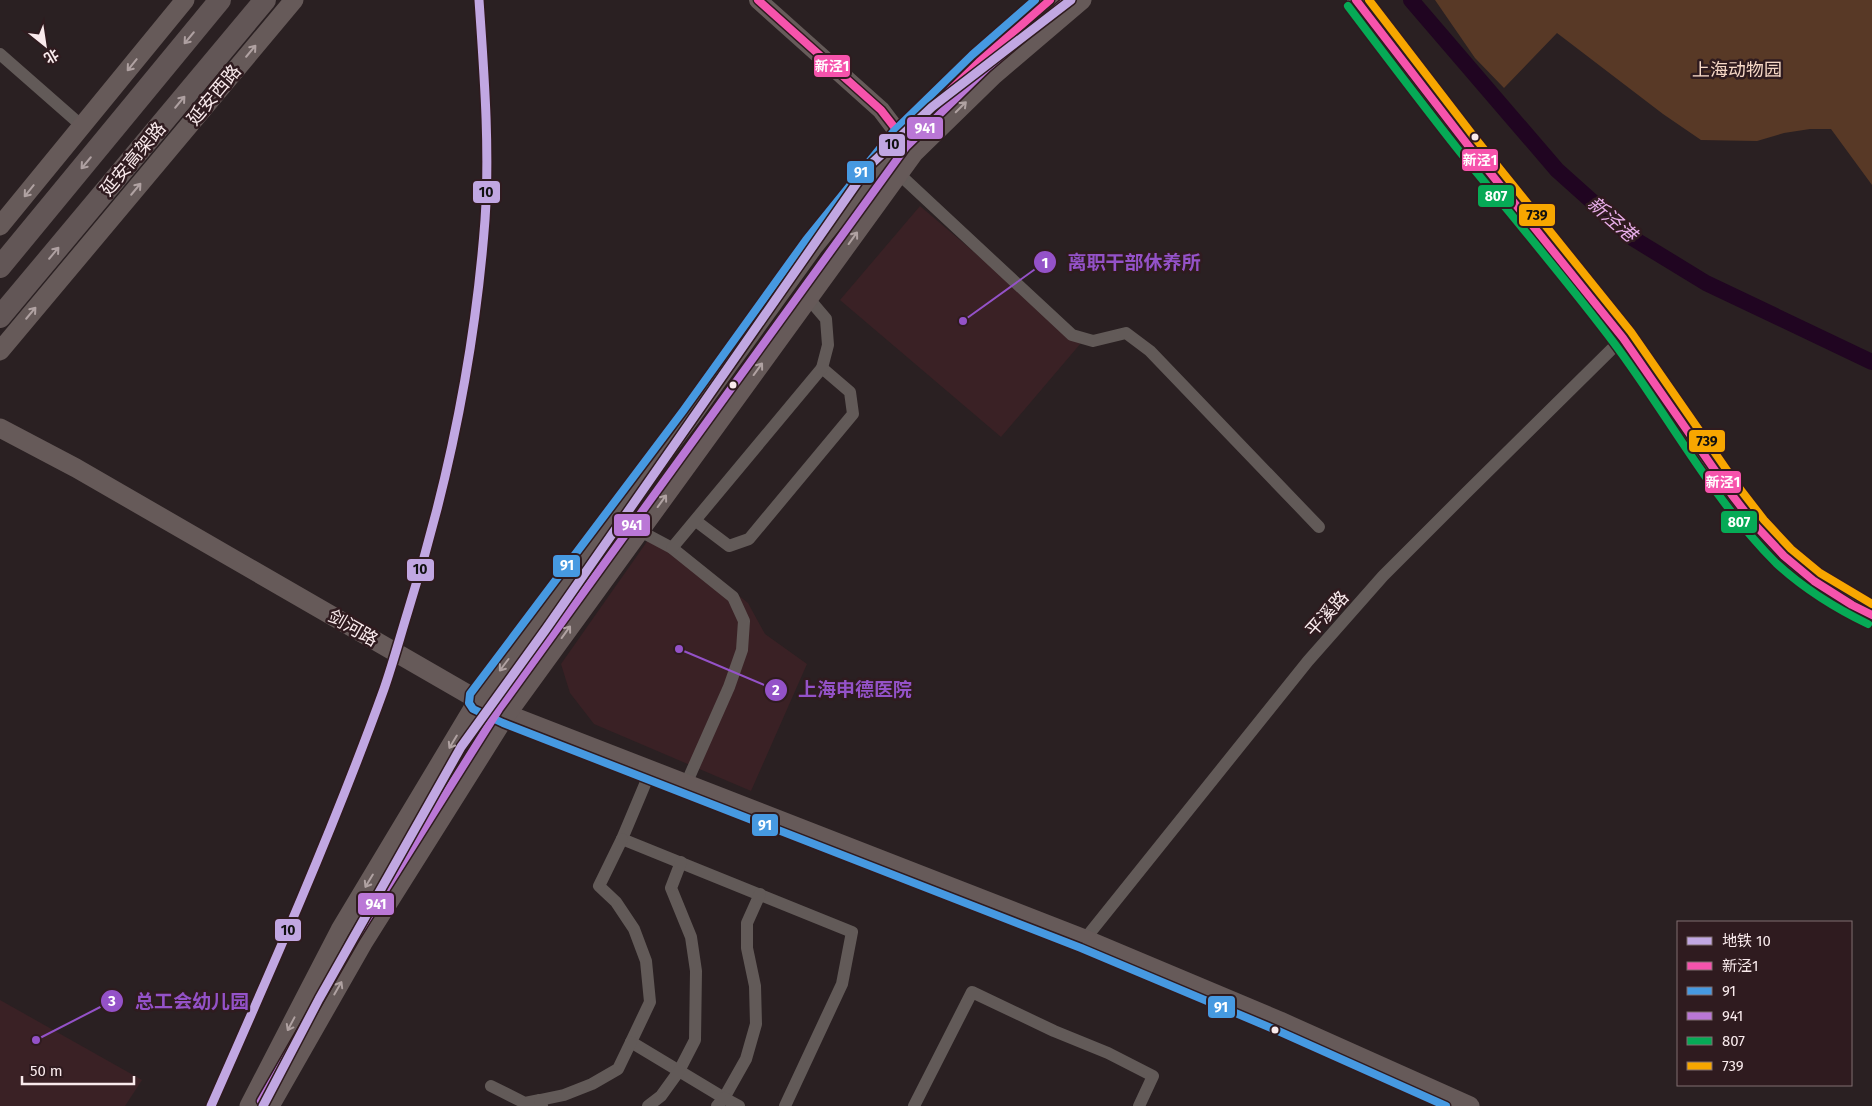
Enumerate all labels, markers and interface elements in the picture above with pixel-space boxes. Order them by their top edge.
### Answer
north arrow [20,20,70,70]
one-way arrow [183,31,195,44]
one-way arrow [246,44,257,57]
text: 北 [41,45,62,67]
line badge: 新泾1 [813,54,851,78]
one-way arrow [127,58,138,71]
text: 新泾1 [815,58,849,75]
park label: 上海动物园 [1692,59,1782,81]
street label: 延安西路 [182,60,246,130]
one-way arrow [175,95,186,108]
one-way arrow [955,101,967,113]
line badge: 941 [906,116,944,140]
street label: 延安高架路 [96,117,170,201]
text: 941 [914,120,936,137]
unlabelled marker [1470,132,1480,142]
line badge: 10 [878,133,906,157]
text: 10 [885,136,899,153]
line badge: 新泾1 [1461,148,1499,172]
text: 新泾1 [1463,152,1497,169]
one-way arrow [80,156,91,169]
line badge: 91 [846,160,875,184]
text: 91 [854,164,868,181]
line badge: 10 [472,180,501,204]
one-way arrow [130,182,141,195]
one-way arrow [24,184,35,197]
text: 10 [479,184,493,201]
line badge: 807 [1477,184,1515,208]
text: 807 [1485,188,1508,205]
water label: 新泾港 [1583,192,1643,248]
line badge: 739 [1518,203,1556,227]
text: 739 [1526,207,1548,224]
one-way arrow [848,231,858,245]
callout: 离职干部休养所 [1032,245,1210,279]
one-way arrow [48,247,59,260]
text: 离职干部休养所 [1067,251,1201,274]
text: 1 [1042,254,1048,272]
one-way arrow [26,307,37,320]
one-way arrow [753,362,763,376]
unlabelled marker [728,380,738,390]
line badge: 739 [1688,429,1726,453]
text: 739 [1696,433,1718,450]
line badge: 新泾1 [1704,470,1742,494]
text: 新泾1 [1706,474,1740,491]
one-way arrow [657,494,667,508]
line badge: 807 [1720,510,1758,534]
line badge: 941 [613,513,651,537]
text: 807 [1728,514,1751,531]
text: 941 [621,517,643,534]
line badge: 91 [552,554,581,578]
text: 91 [560,557,574,574]
line badge: 10 [406,558,435,582]
text: 10 [413,561,427,578]
street label: 平溪路 [1301,587,1353,641]
street label: 剑河路 [324,605,382,651]
one-way arrow [561,626,572,639]
one-way arrow [499,658,509,672]
callout: 上海申德医院 [763,673,922,707]
text: 上海申德医院 [798,678,912,701]
text: 2 [772,681,780,699]
one-way arrow [447,734,457,749]
line badge: 91 [751,813,779,837]
text: 91 [758,817,772,834]
one-way arrow [364,874,374,888]
line badge: 941 [357,892,395,916]
text: 941 [365,896,387,913]
line badge: 10 [274,918,302,942]
legend [1677,921,1852,1086]
text: 10 [281,922,295,939]
text: 地铁 10 [1722,932,1771,950]
text: 新泾1 [1722,957,1759,975]
one-way arrow [333,981,343,995]
text: 91 [1722,982,1736,1000]
callout: 总工会幼儿园 [100,984,259,1018]
text: 总工会幼儿园 [135,990,249,1013]
text: 3 [107,992,116,1010]
line badge: 91 [1207,995,1236,1019]
text: 91 [1214,999,1228,1016]
text: 941 [1722,1007,1743,1025]
one-way arrow [286,1016,295,1031]
unlabelled marker [1270,1025,1280,1035]
text: 807 [1722,1032,1745,1050]
scale bar [22,1054,135,1086]
text: 739 [1722,1057,1744,1075]
text: 50 m [30,1062,63,1080]

